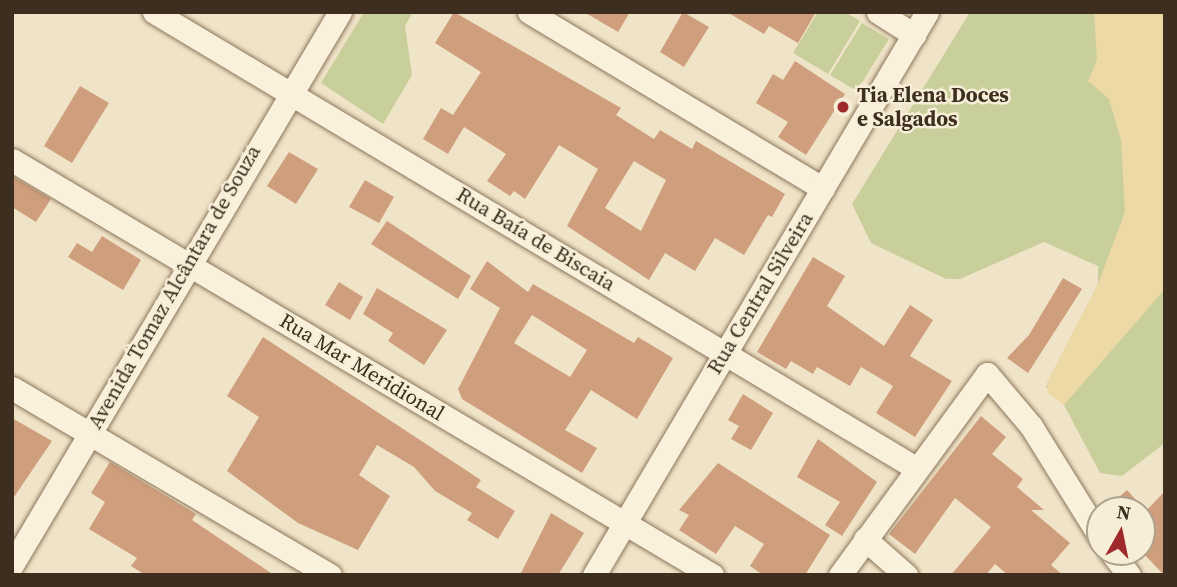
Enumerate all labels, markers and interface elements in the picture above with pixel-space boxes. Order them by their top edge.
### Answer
place label: Tia Elena Doces e Salgados [857,82,1009,132]
marker: Tia Elena Doces e Salgados [835,99,851,115]
street label: Avenida Tomaz Alcântara de Souza [82,140,266,434]
street label: Rua Baía de Biscaia [452,182,620,296]
street label: Rua Central Silveira [702,207,818,379]
street label: Rua Mar Meridional [275,308,449,426]
north arrow [1086,496,1156,566]
text: N [1115,498,1133,526]

